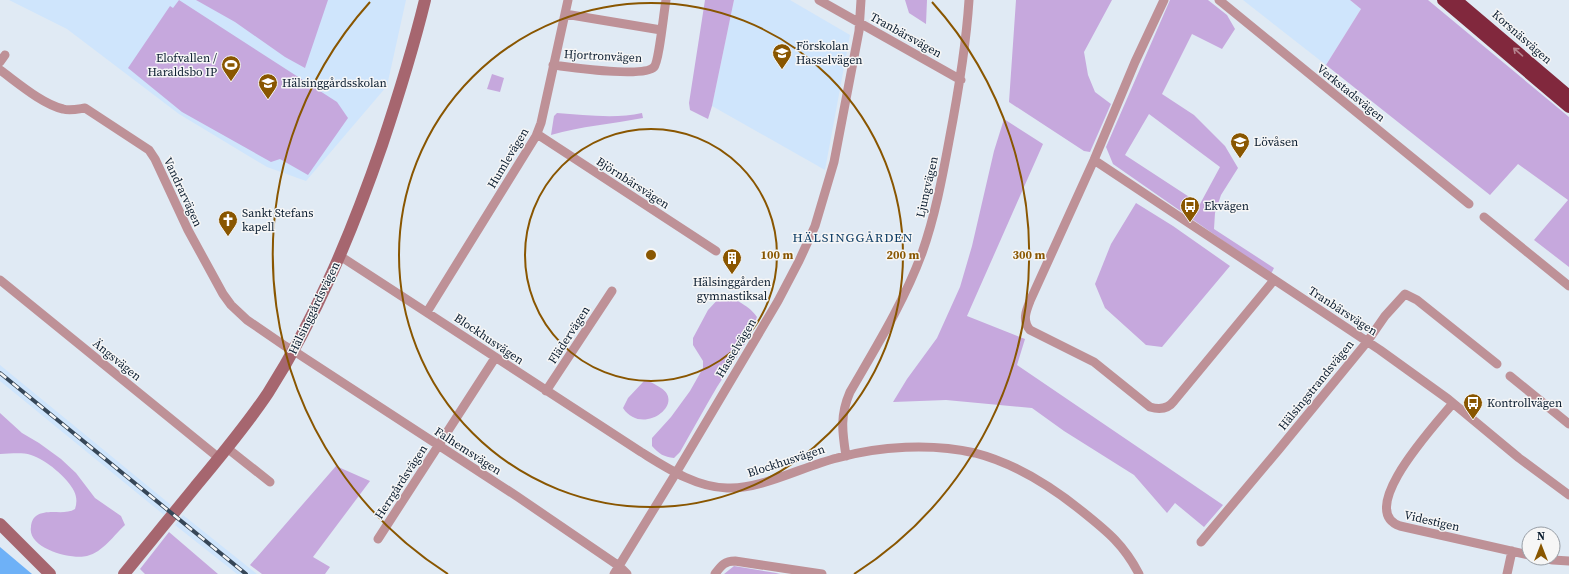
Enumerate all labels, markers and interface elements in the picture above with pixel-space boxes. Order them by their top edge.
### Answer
street label: Korsnäsvägen [1489,7,1555,67]
street label: Tranbärsvägen [867,9,945,61]
place label: Förskolan Hasselvägen [796,38,863,68]
school or university icon: Förskolan Hasselvägen [771,42,793,70]
street label: Hjortronvägen [563,46,643,66]
one-way arrow [1513,48,1523,57]
place label: Elofvallen / Haraldsbo IP [147,50,217,80]
sports icon: Elofvallen / Haraldsbo IP [220,54,242,82]
street label: Verkstadsvägen [1314,61,1388,125]
school or university icon: Hälsinggårdsskolan [257,72,279,100]
place label: Hälsinggårdsskolan [282,75,387,91]
street label: Humlevägen [484,125,532,191]
school or university icon: Lövåsen [1229,131,1251,159]
place label: Lövåsen [1254,134,1298,150]
street label: Björnbärsvägen [593,153,673,213]
street label: Vandrarvägen [160,155,206,229]
street label: Ljungvägen [912,155,942,219]
bus stop icon: Ekvägen [1179,195,1201,223]
place label: Ekvägen [1204,198,1249,214]
place label: Sankt Stefans kapell [242,205,313,235]
church icon: Sankt Stefans kapell [217,209,239,237]
district label: HÄLSINGGÅRDEN [793,229,913,246]
building icon: Hälsinggården gymnastiksal [721,247,743,275]
text: 100 m [761,247,794,263]
text: 200 m [887,247,920,263]
text: 300 m [1013,247,1046,263]
centre of rings [644,248,658,262]
street label: Hälsinggårdsvägen [285,259,343,357]
place label: Hälsinggården gymnastiksal [693,274,771,304]
street label: Tranbärsvägen [1305,283,1381,339]
street label: Flädervägen [544,303,594,367]
street label: Blockhusvägen [451,310,527,368]
street label: Hasselvägen [712,315,760,381]
street label: Ängsvägen [89,336,145,384]
street label: Hälsingstrandsvägen [1275,336,1357,434]
bus stop icon: Kontrollvägen [1462,392,1484,420]
place label: Kontrollvägen [1487,395,1562,411]
street label: Falhemsvägen [431,423,505,479]
street label: Blockhusvägen [745,441,827,481]
street label: Herrgårdsvägen [371,442,431,522]
street label: Videstigen [1403,507,1461,535]
north arrow [1521,526,1561,566]
text: N [1537,529,1545,544]

